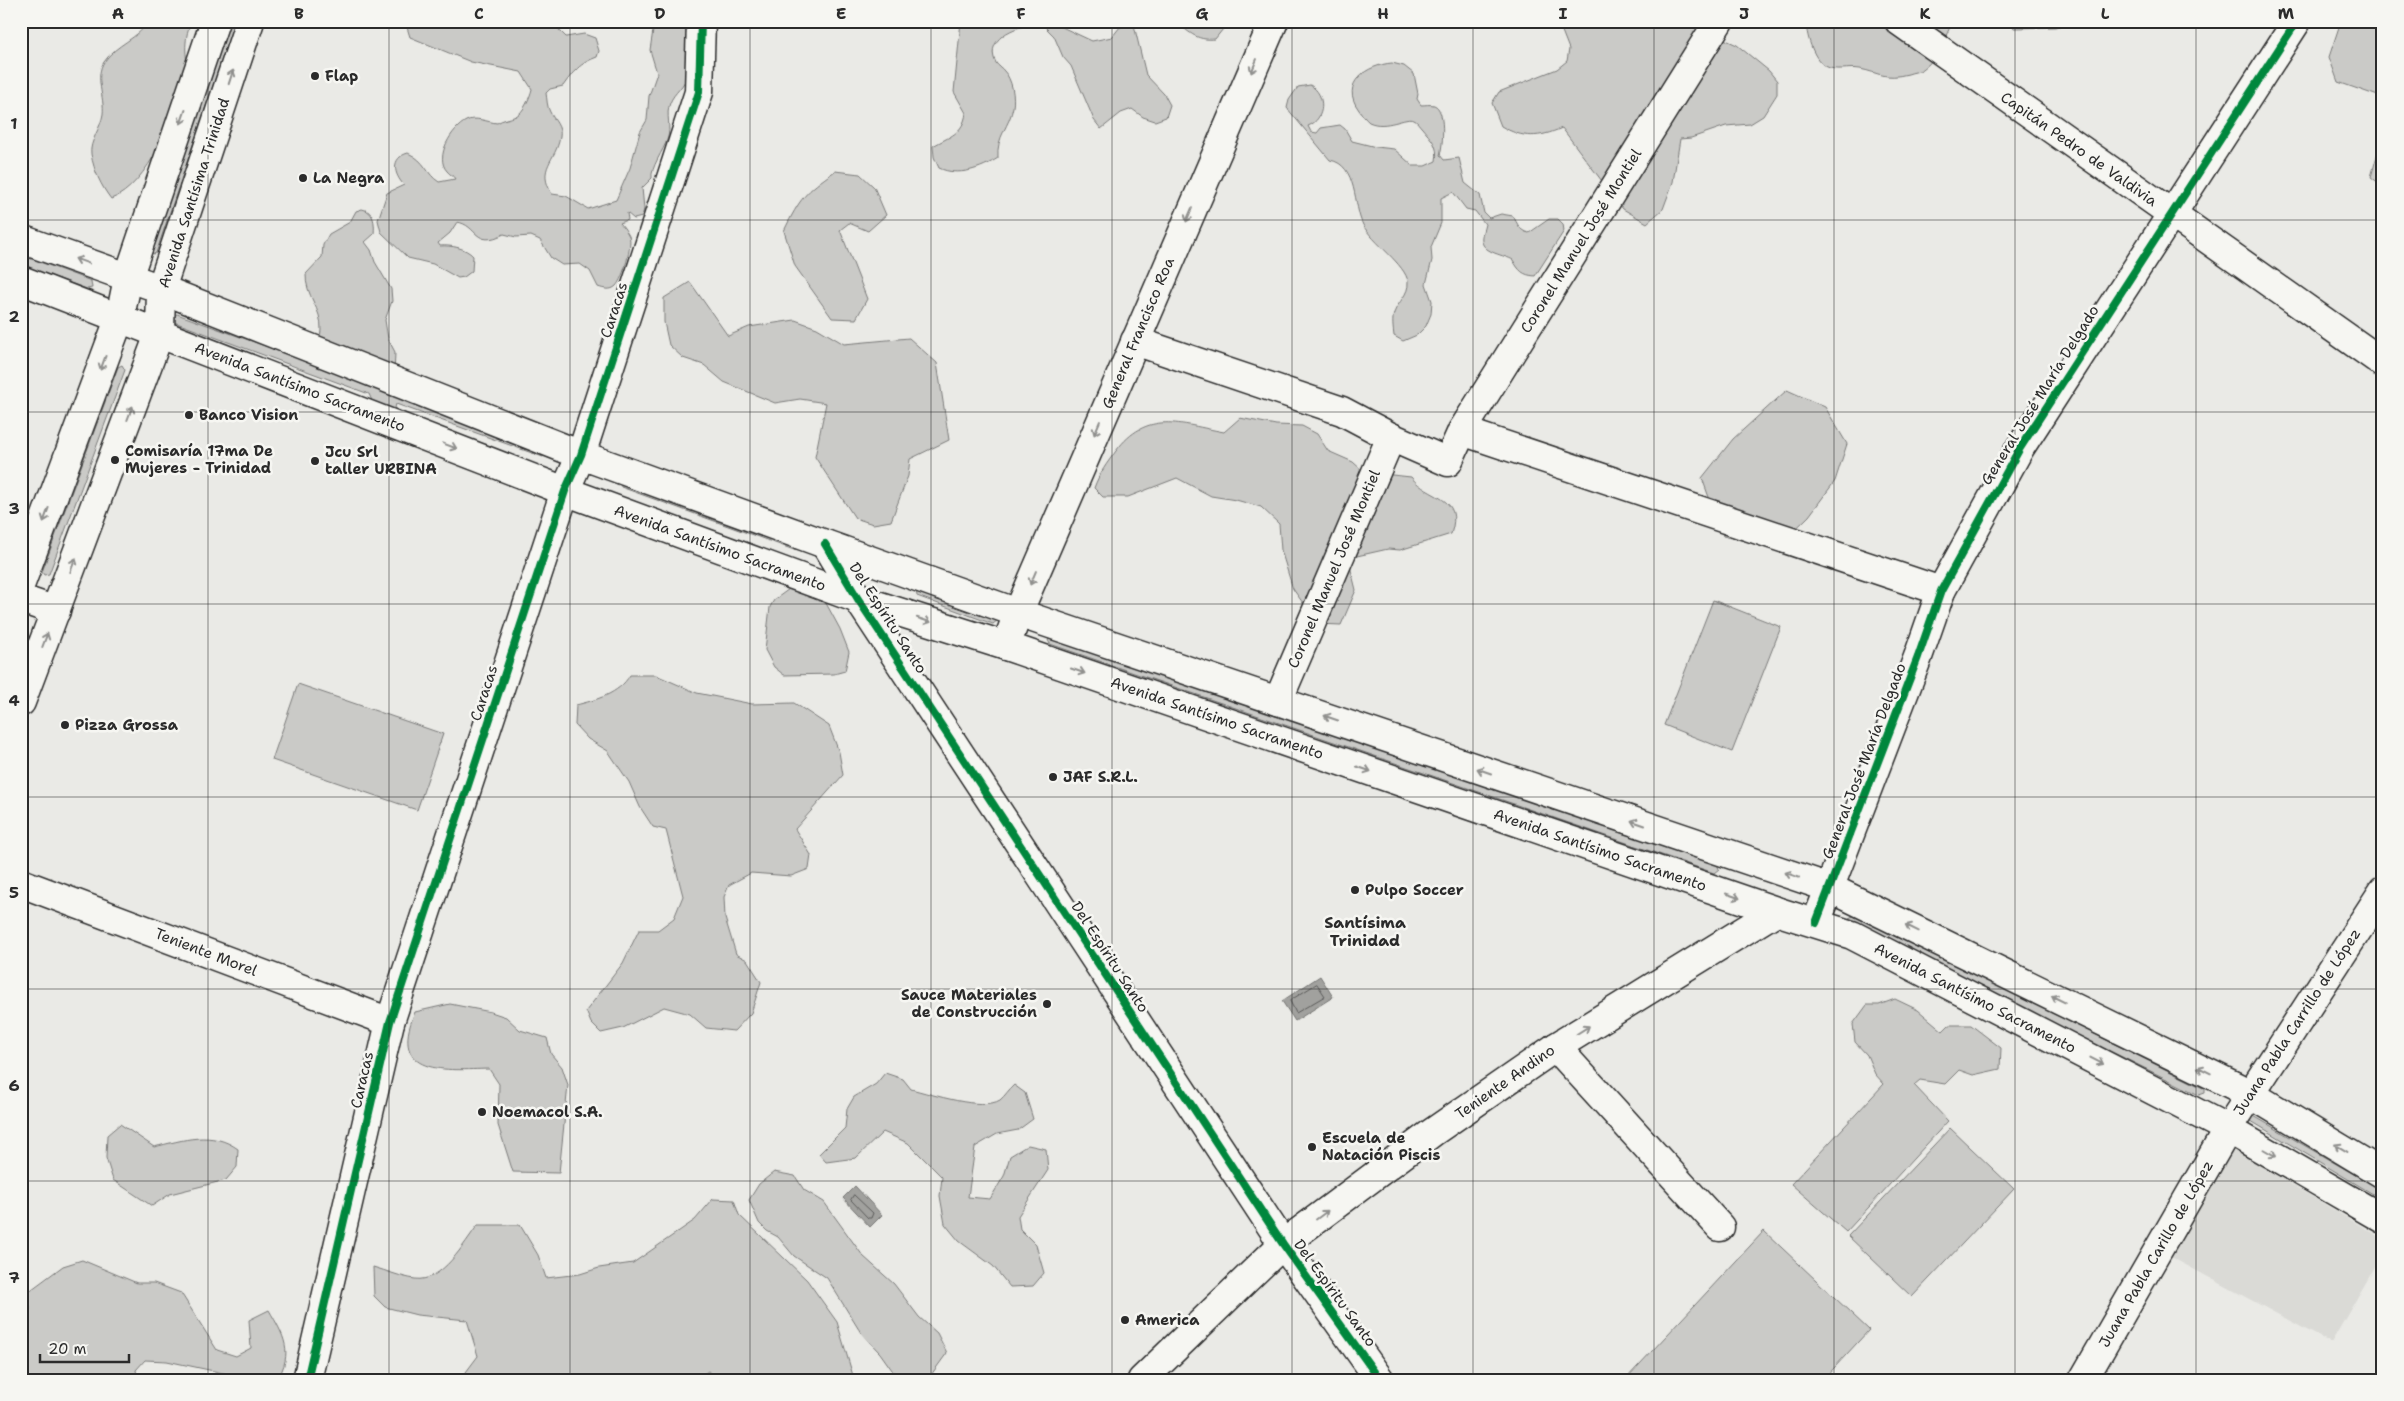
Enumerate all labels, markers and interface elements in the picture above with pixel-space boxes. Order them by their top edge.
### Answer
text: A [112,3,124,24]
text: B [294,3,304,24]
text: C [474,3,484,24]
text: D [654,3,666,24]
text: E [836,3,846,24]
text: F [1016,3,1026,24]
text: G [1196,3,1209,24]
text: H [1377,3,1389,24]
text: I [1559,3,1568,24]
text: J [1739,3,1749,24]
text: K [1920,3,1931,24]
text: L [2101,3,2110,24]
text: M [2278,3,2295,24]
one-way arrow [1249,58,1259,73]
place label: Flap [325,66,358,86]
one-way arrow [227,69,237,85]
marker: Flap [309,70,321,82]
street label: Capitán Pedro de Valdivia [1997,87,2162,211]
street label: Avenida Santísima Trinidad [154,95,234,291]
one-way arrow [177,109,187,125]
text: 1 [10,113,18,134]
street label: Coronel Manuel José Montiel [1516,145,1646,337]
place label: La Negra [313,168,385,188]
marker: La Negra [297,172,309,184]
one-way arrow [1184,207,1194,222]
street label: General Francisco Roa [1097,254,1179,412]
one-way arrow [75,256,90,265]
street label: Caracas [596,280,632,340]
street label: General José María Delgado [1976,301,2104,489]
text: 2 [8,306,20,327]
street label: Avenida Santísimo Sacramento [192,338,408,436]
one-way arrow [98,355,107,370]
place label: Banco Vision [199,405,298,425]
one-way arrow [126,406,135,421]
marker: Banco Vision [183,409,195,421]
one-way arrow [1092,420,1102,435]
place label: Comisaría 17ma De Mujeres - Trinidad [125,441,273,478]
place label: Jcu Srl taller URBINA [325,442,437,479]
one-way arrow [442,442,457,451]
marker: Comisaría 17ma De Mujeres - Trinidad [109,454,121,466]
marker: Jcu Srl taller URBINA [309,455,321,467]
street label: Coronel Manuel José Montiel [1283,466,1385,671]
text: 3 [8,498,20,519]
street label: Avenida Santísimo Sacramento [611,500,829,596]
one-way arrow [41,507,50,522]
one-way arrow [69,558,78,573]
street label: Del Espíritu Santo [845,559,931,677]
one-way arrow [1027,570,1037,585]
one-way arrow [915,615,931,625]
one-way arrow [41,633,50,648]
street label: General José María Delgado [1817,660,1911,862]
street label: Caracas [466,663,502,723]
one-way arrow [1070,666,1086,676]
street label: Avenida Santísimo Sacramento [1108,672,1326,764]
text: 4 [8,690,20,711]
one-way arrow [1323,713,1339,723]
place label: Pizza Grossa [75,715,179,735]
marker: Pizza Grossa [59,719,71,731]
one-way arrow [1356,765,1371,774]
one-way arrow [1477,766,1493,775]
place label: JAF S.R.L. [1063,767,1138,787]
marker: JAF S.R.L. [1047,771,1059,783]
street label: Avenida Santísimo Sacramento [1491,804,1709,896]
one-way arrow [1631,818,1647,827]
one-way arrow [1785,870,1800,879]
place label: Pulpo Soccer [1365,880,1464,900]
text: 5 [9,882,19,903]
marker: Pulpo Soccer [1349,884,1361,896]
one-way arrow [1724,892,1740,901]
street label: Del Espíritu Santo [1067,898,1153,1016]
district label: Santísima Trinidad [1324,912,1406,951]
one-way arrow [1905,922,1920,932]
street label: Teniente Morel [152,923,261,981]
street label: Juana Pabla Carrillo de López [2229,925,2365,1119]
street label: Avenida Santísimo Sacramento [1871,938,2079,1058]
place label: Sauce Materiales de Construcción [901,985,1037,1022]
one-way arrow [2051,994,2066,1003]
marker: Sauce Materiales de Construcción [1041,998,1053,1010]
one-way arrow [1575,1025,1589,1035]
street label: Teniente Andino [1451,1040,1559,1124]
street label: Caracas [346,1050,378,1110]
one-way arrow [2090,1056,2105,1066]
one-way arrow [2197,1065,2212,1075]
text: 6 [8,1075,20,1096]
place label: Noemacol S.A. [492,1102,603,1122]
marker: Noemacol S.A. [476,1106,488,1118]
place label: Escuela de Natación Piscis [1322,1128,1440,1165]
marker: Escuela de Natación Piscis [1306,1141,1318,1153]
one-way arrow [2335,1143,2349,1153]
one-way arrow [2262,1149,2276,1159]
street label: Juana Pabla Carillo de López [2094,1157,2218,1351]
one-way arrow [1315,1210,1329,1220]
street label: Del Espíritu Santo [1289,1235,1381,1351]
text: 7 [8,1267,20,1288]
place label: America [1135,1310,1200,1330]
marker: America [1119,1314,1131,1326]
scale bar [40,1331,129,1363]
text: 20 m [48,1339,87,1359]

